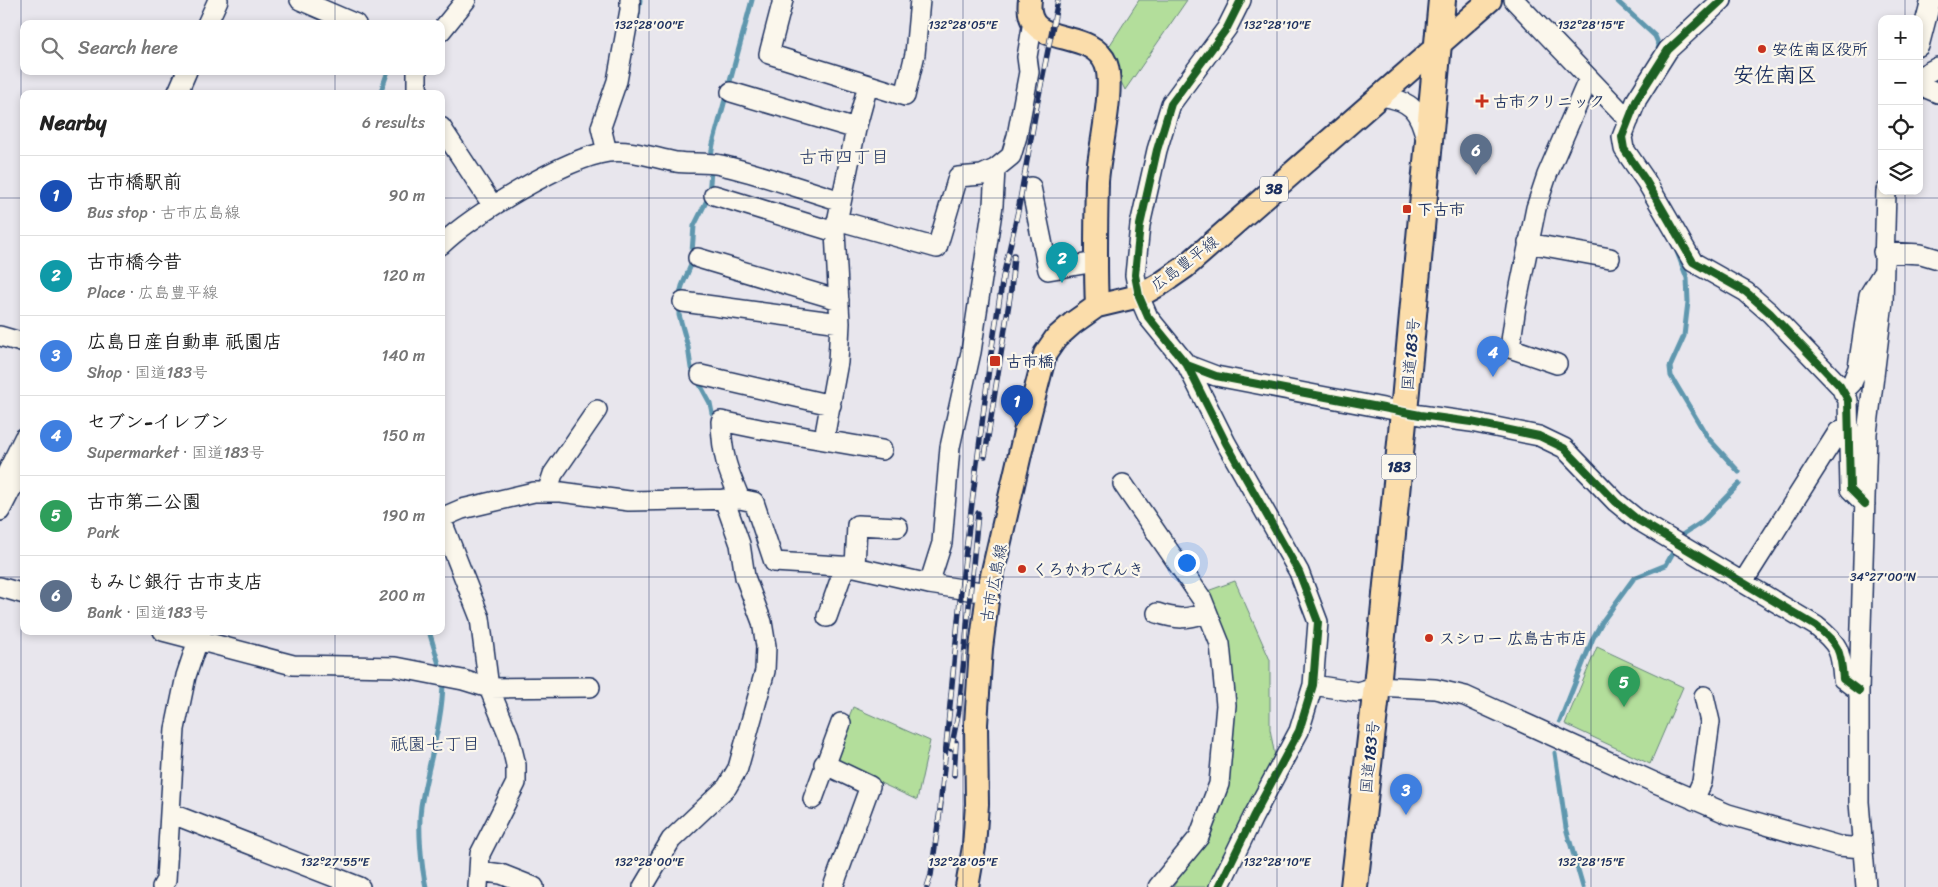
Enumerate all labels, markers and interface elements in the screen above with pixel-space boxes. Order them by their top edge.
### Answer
text: 132°28'00"E [614,14,685,36]
text: 132°28'05"E [929,14,999,36]
text: 132°28'10"E [1244,14,1312,36]
text: 132°28'15"E [1558,14,1626,36]
map controls [1878,15,1923,195]
button: + [1878,15,1923,60]
search box [20,20,445,75]
text: Search here [78,31,178,64]
icon: search [38,34,66,62]
place label: 安佐南区役所 [1772,35,1868,64]
marker: 安佐南区役所 [1756,43,1768,55]
district label: 安佐南区 [1733,56,1817,94]
button: − [1878,60,1923,105]
place label: 古市クリニック [1493,87,1605,116]
marker: 古市クリニック [1475,94,1489,108]
text: Nearby [40,104,106,142]
button: locate [1878,105,1923,150]
text: 6 results [362,108,425,137]
pin: 6 [1460,134,1492,175]
district label: 古市四丁目 [799,141,889,173]
button: layers [1878,150,1923,195]
text: 古市橋駅前 [87,165,182,198]
road number: 38 [1260,176,1288,202]
text: 1 [53,181,59,210]
text: 90 m [389,181,425,210]
place label: 下古市 [1417,195,1465,224]
text: Bus stop · 古市広島線 [87,198,240,227]
marker: 下古市 [1401,203,1413,215]
street label: 広島豊平線 [1144,228,1225,299]
pin: 2 [1046,242,1078,283]
text: 古市橋今昔 [87,245,182,278]
text: 2 [51,261,61,290]
text: 120 m [382,261,425,290]
text: Place · 広島豊平線 [87,278,218,307]
street label: 国道183号 [1393,316,1428,392]
text: 広島日産自動車 祇園店 [87,325,282,358]
pin: 4 [1477,336,1509,377]
text: 3 [52,341,60,370]
text: 140 m [382,341,425,370]
place label: 古市橋 [1006,347,1054,376]
marker: 古市橋 [988,354,1002,368]
text: Shop · 国道183号 [87,358,208,387]
pin: 1 [1001,385,1033,426]
text: セブン-イレブン [87,405,229,438]
text: 4 [51,421,61,450]
text: 150 m [382,421,425,450]
text: Supermarket · 国道183号 [87,438,265,467]
road number: 183 [1382,454,1416,480]
text: 古市第二公園 [87,485,201,518]
text: 5 [51,501,61,530]
text: 190 m [382,501,425,530]
text: Park [87,518,120,547]
street label: 古市広島線 [972,541,1015,625]
your location [1174,550,1200,576]
place label: くろかわでんき [1032,555,1144,584]
marker: くろかわでんき [1016,563,1028,575]
text: もみじ銀行 古市支店 [87,565,263,598]
text: 34°27'00"N [1850,566,1917,588]
text: 6 [51,581,61,610]
text: 200 m [379,581,425,610]
text: Bank · 国道183号 [87,598,208,627]
place label: スシロー 広島古市店 [1439,624,1587,653]
marker: スシロー 広島古市店 [1423,632,1435,644]
pin: 5 [1608,666,1640,707]
street label: 国道183号 [1351,719,1388,795]
district label: 祇園七丁目 [390,728,480,760]
pin: 3 [1390,774,1422,815]
text: 132°27'55"E [301,851,371,873]
text: 132°28'00"E [614,851,685,873]
text: 132°28'05"E [929,851,999,873]
text: 132°28'10"E [1244,851,1312,873]
text: 132°28'15"E [1558,851,1626,873]

